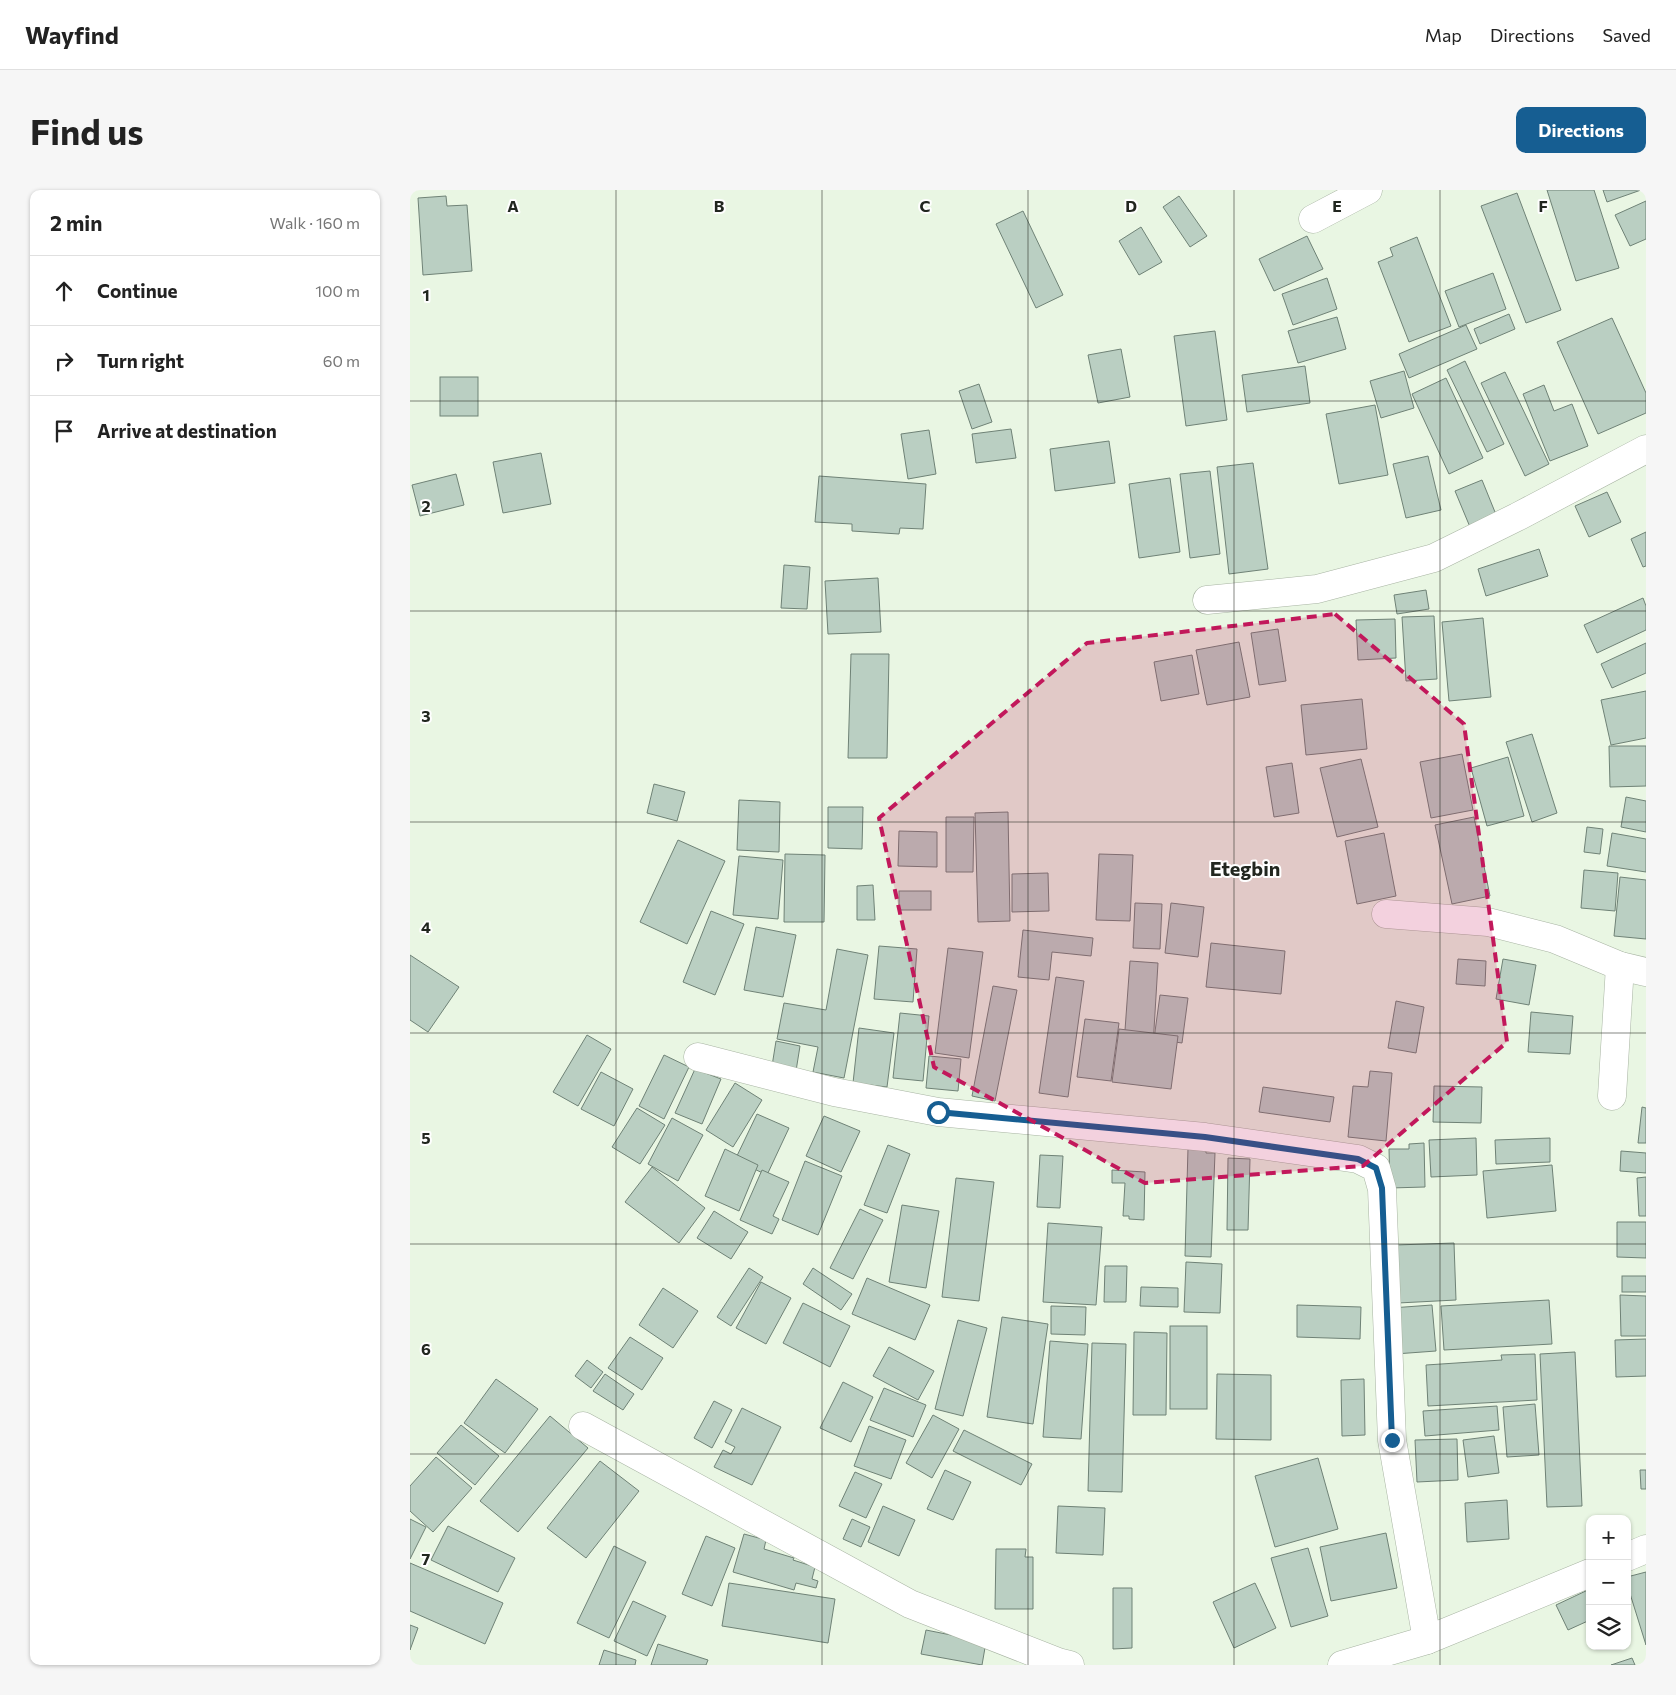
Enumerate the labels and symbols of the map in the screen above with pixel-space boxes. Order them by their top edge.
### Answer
text: A [507,196,519,215]
text: B [714,196,725,215]
text: C [920,196,931,215]
text: D [1125,196,1137,215]
text: E [1332,196,1342,215]
text: F [1538,196,1548,215]
text: 1 [422,285,430,304]
text: 2 [421,496,431,515]
text: 3 [421,706,431,725]
district label: Etegbin [1210,856,1280,880]
text: 4 [421,917,431,936]
route start [927,1101,950,1124]
text: 5 [421,1128,431,1147]
text: 6 [421,1339,431,1358]
route end [1381,1429,1404,1452]
text: 7 [422,1549,431,1568]

